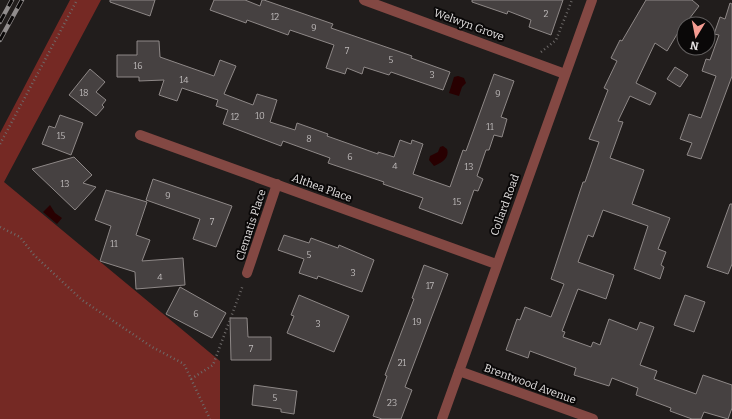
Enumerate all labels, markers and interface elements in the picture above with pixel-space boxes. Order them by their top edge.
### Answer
street label: Welwyn Grove [432,6,506,44]
house number: 2 [544,9,549,19]
house number: 12 [271,12,279,22]
north arrow [676,16,716,56]
house number: 9 [311,23,317,33]
text: N [689,38,700,52]
house number: 7 [345,46,350,56]
house number: 5 [389,55,394,65]
house number: 16 [134,61,142,71]
house number: 3 [429,70,435,80]
house number: 14 [180,75,189,85]
house number: 18 [79,88,89,98]
house number: 9 [495,89,501,99]
house number: 10 [255,111,265,121]
house number: 12 [231,112,239,122]
house number: 11 [486,122,494,132]
house number: 15 [57,131,65,141]
house number: 8 [306,134,312,144]
house number: 6 [347,152,353,162]
house number: 4 [392,161,398,171]
house number: 13 [465,162,473,172]
street label: Althea Place [290,171,354,205]
street label: Collard Road [488,172,522,238]
house number: 13 [61,179,69,189]
street label: Clematis Place [233,188,269,262]
house number: 9 [165,191,171,201]
house number: 15 [453,197,461,207]
house number: 7 [210,217,215,227]
house number: 11 [110,239,118,249]
house number: 5 [307,250,312,260]
house number: 3 [350,268,356,278]
house number: 4 [157,272,163,282]
house number: 17 [426,281,435,291]
house number: 6 [193,309,199,319]
house number: 19 [413,317,421,327]
house number: 3 [315,319,321,329]
house number: 7 [249,344,254,354]
house number: 21 [398,358,407,368]
street label: Brentwood Avenue [482,361,578,407]
house number: 5 [273,393,278,403]
house number: 23 [387,398,397,408]

